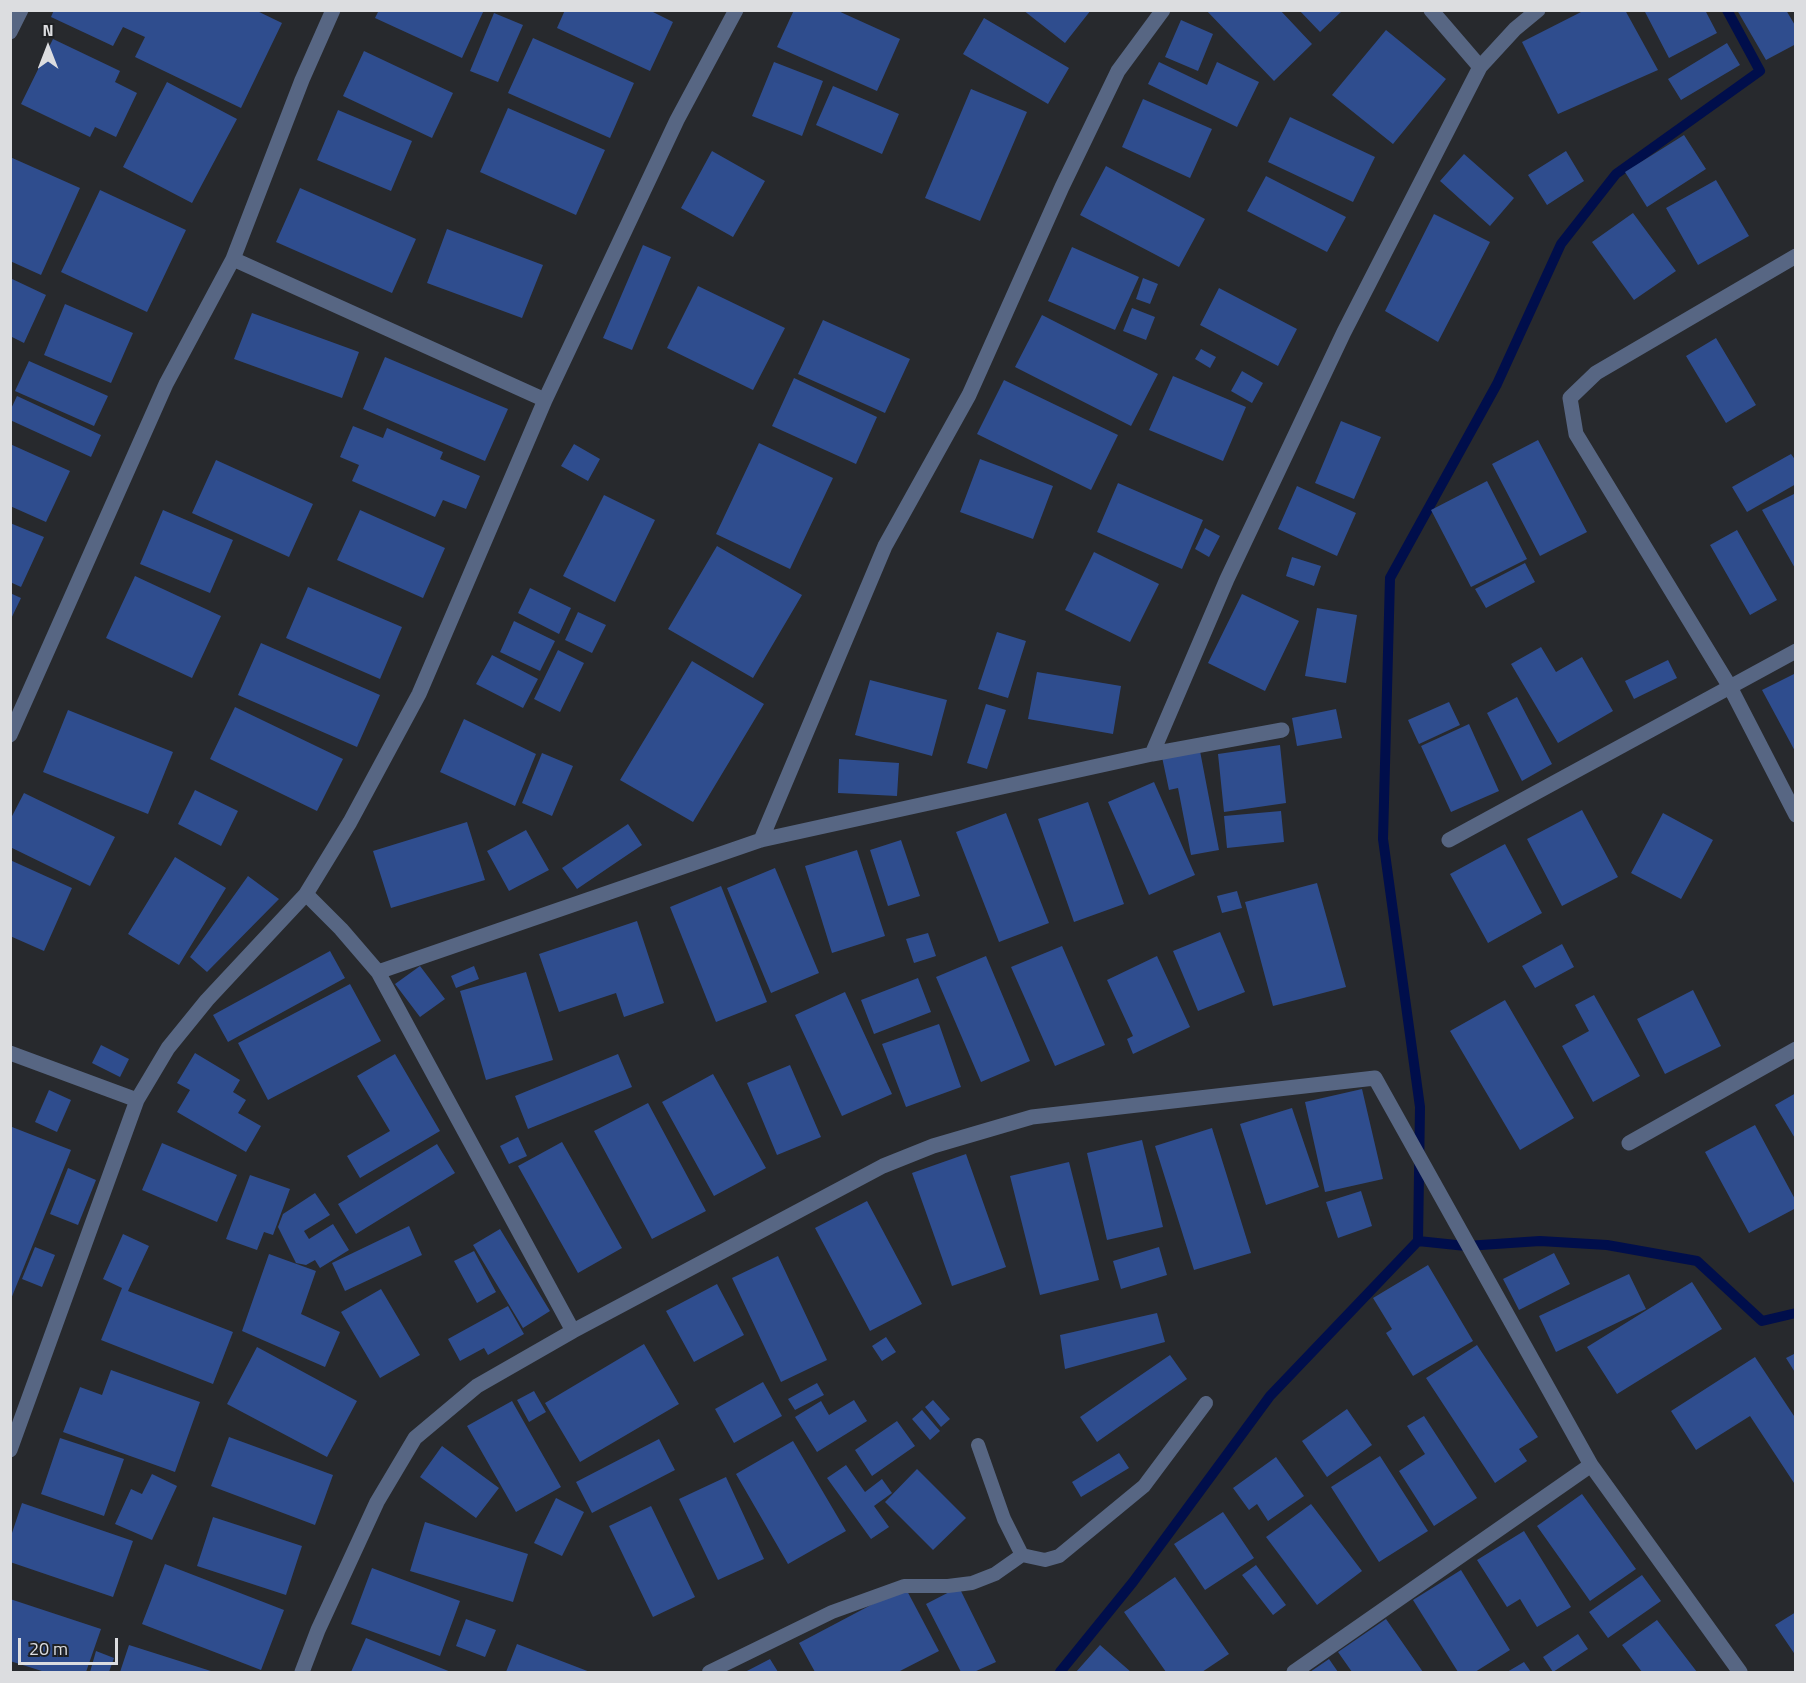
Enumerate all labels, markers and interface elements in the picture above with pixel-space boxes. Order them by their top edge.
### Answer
north arrow [18,18,78,78]
text: N [42,18,54,42]
scale bar [21,1626,122,1664]
text: 20 m [29,1635,68,1662]

